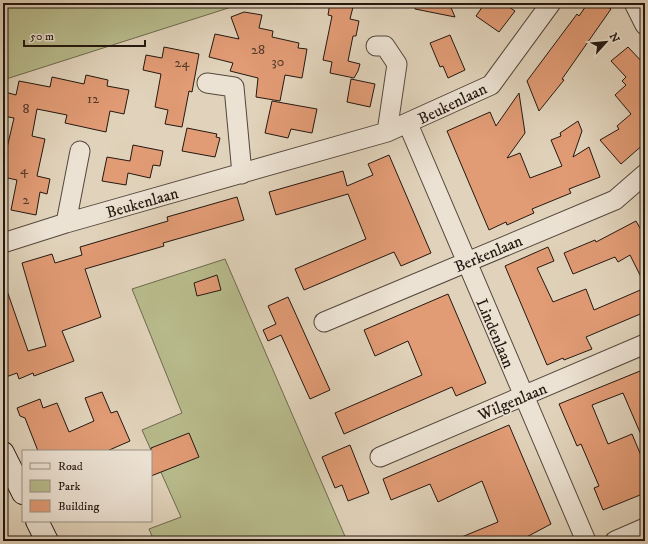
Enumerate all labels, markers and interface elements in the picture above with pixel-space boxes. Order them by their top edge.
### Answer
scale bar [24,22,145,48]
north arrow [586,22,626,62]
text: 50 m [30,29,54,44]
text: N [606,31,622,45]
house number: 28 [251,41,265,59]
house number: 30 [272,53,284,71]
house number: 24 [175,54,190,72]
street label: Beukenlaan [415,78,491,129]
house number: 12 [87,90,99,108]
house number: 8 [22,100,30,118]
house number: 4 [20,161,29,179]
street label: Beukenlaan [104,183,181,223]
house number: 2 [23,191,30,209]
street label: Berkenlaan [451,230,526,277]
street label: Lindenlaan [471,296,519,372]
street label: Wilgenlaan [474,378,551,426]
legend [22,450,152,522]
text: Road [58,459,83,474]
text: Park [58,479,80,494]
text: Building [58,499,99,514]

